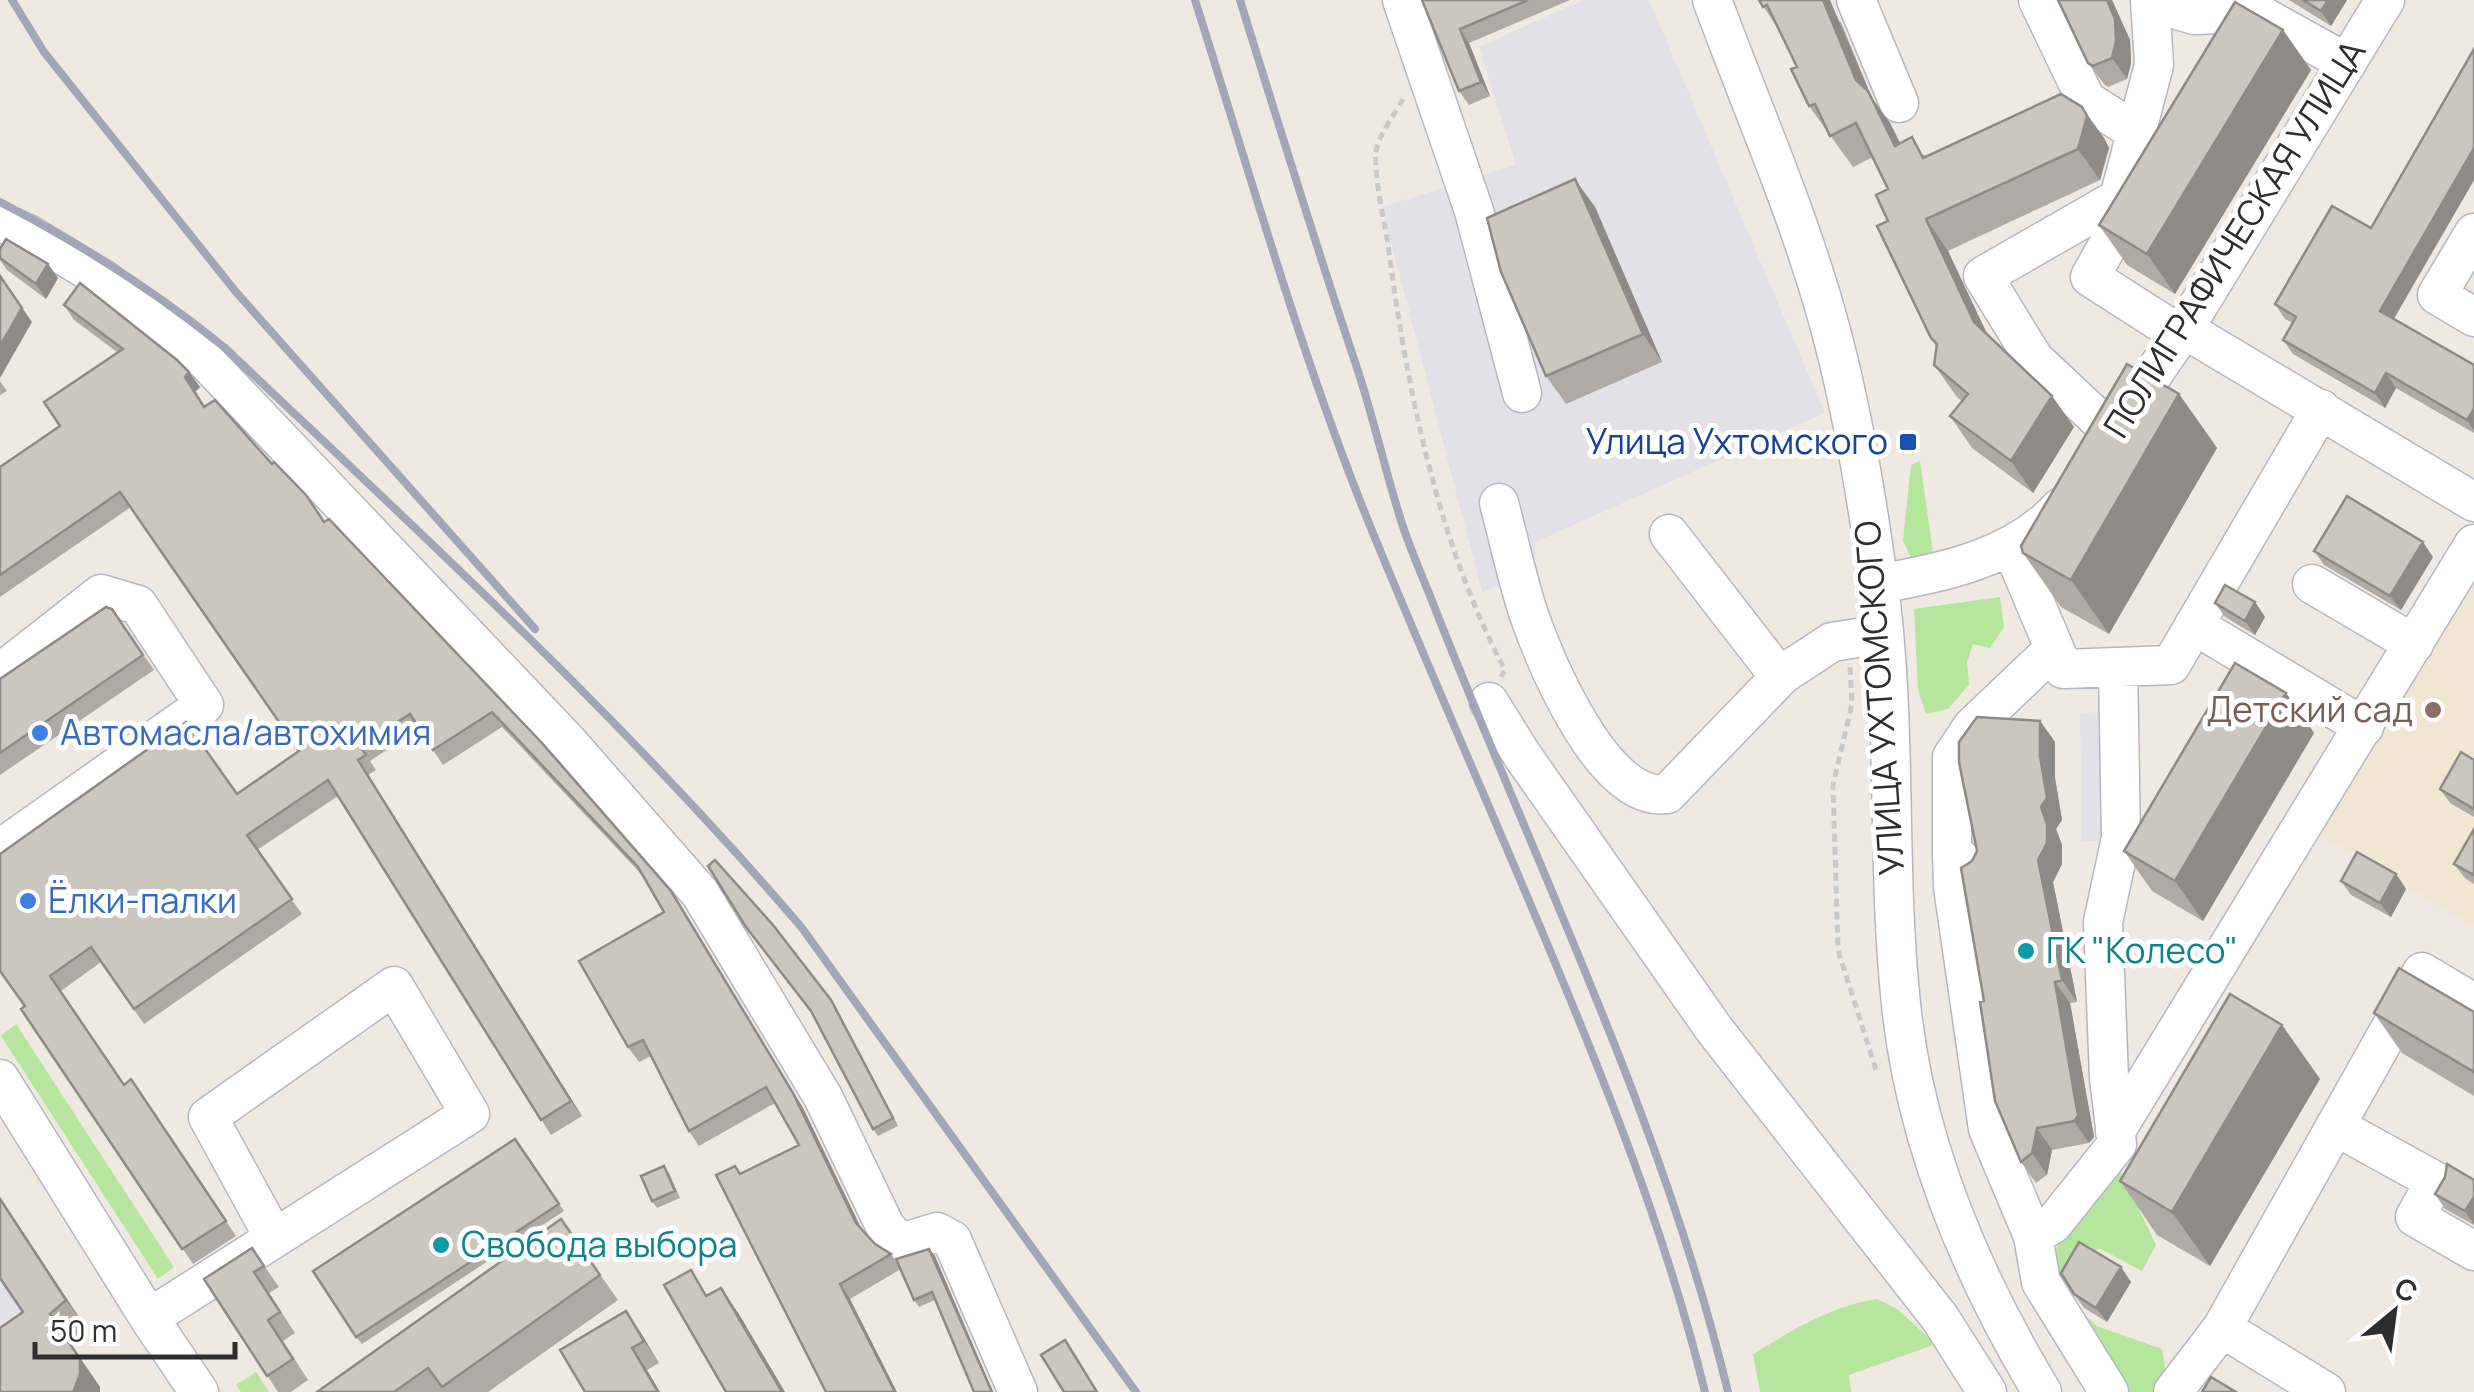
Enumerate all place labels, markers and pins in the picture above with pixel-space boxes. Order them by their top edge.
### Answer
place label: Улица Ухтомского [1586,417,1888,465]
marker: Улица Ухтомского [1897,431,1919,453]
place label: Детский сад [2206,685,2413,733]
marker: Детский сад [2422,699,2444,721]
place label: Автомасла/автохимия [60,708,431,756]
marker: Автомасла/автохимия [29,722,51,744]
place label: Ёлки-палки [48,876,237,924]
marker: Ёлки-палки [17,890,39,912]
place label: ГК "Колесо" [2046,926,2238,974]
marker: ГК "Колесо" [2015,940,2037,962]
place label: Свобода выбора [461,1220,737,1268]
marker: Свобода выбора [430,1234,452,1256]

